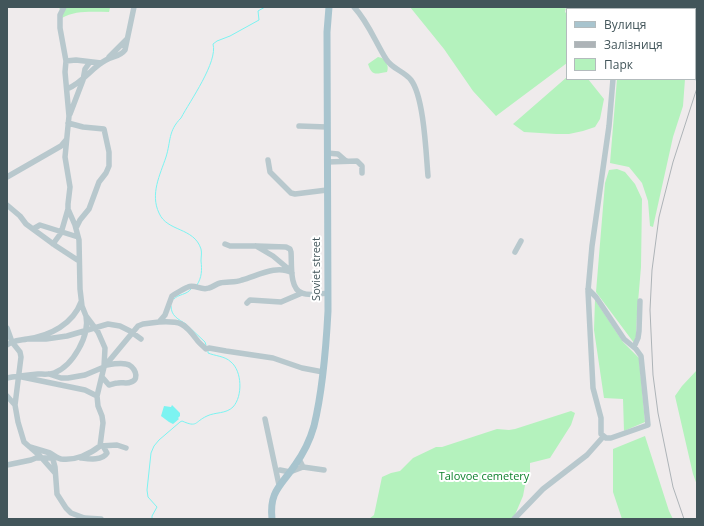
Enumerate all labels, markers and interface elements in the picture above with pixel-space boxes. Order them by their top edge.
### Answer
legend [566,8,696,80]
text: Вулиця [604,16,646,33]
text: Залізниця [604,36,663,53]
text: Парк [604,56,633,73]
street label: Soviet street [310,237,324,301]
park label: Talovoe cemetery [439,470,529,484]

